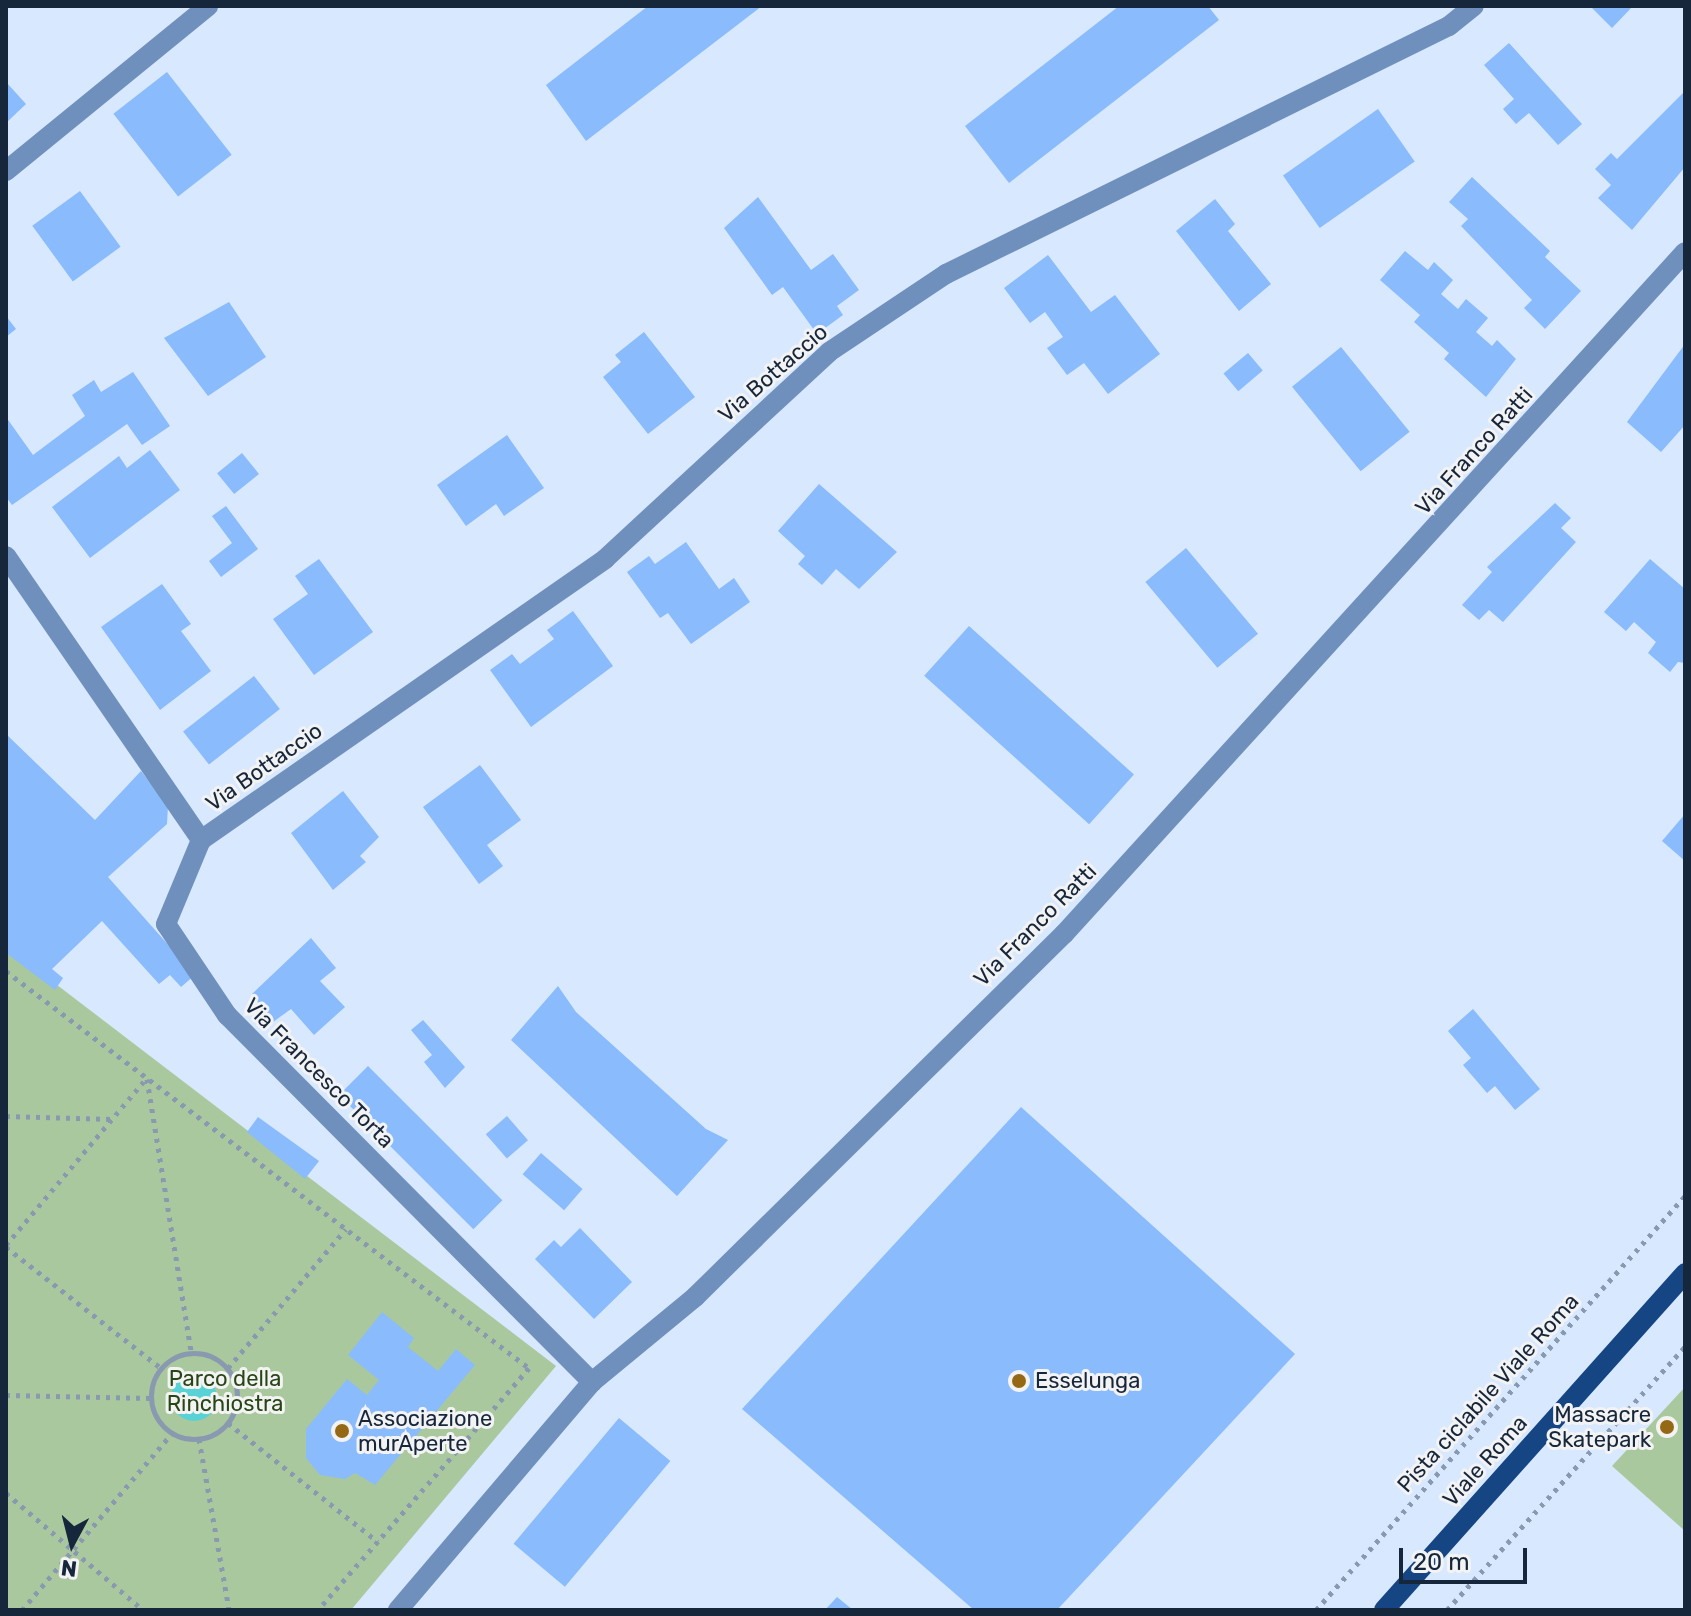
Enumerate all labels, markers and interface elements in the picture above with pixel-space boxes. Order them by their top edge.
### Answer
street label: Via Bottaccio [713,318,833,428]
street label: Via Franco Ratti [1410,382,1538,520]
street label: Via Bottaccio [201,717,327,817]
street label: Via Franco Ratti [968,858,1102,992]
street label: Via Francesco Torta [238,992,400,1154]
street label: Pista ciclabile Viale Roma [1392,1288,1584,1498]
park label: Parco della Rinchiostra [167,1365,283,1416]
place label: Esselunga [1035,1368,1140,1394]
marker: Esselunga [1010,1372,1028,1390]
place label: Massacre Skatepark [1548,1401,1651,1452]
place label: Associazione murAperte [358,1405,492,1456]
street label: Viale Roma [1437,1410,1533,1512]
marker: Massacre Skatepark [1658,1418,1676,1436]
marker: Associazione murAperte [333,1422,351,1440]
north arrow [32,1504,112,1584]
scale bar [1403,1532,1531,1582]
text: 20 m [1413,1548,1470,1576]
text: N [60,1554,79,1583]

